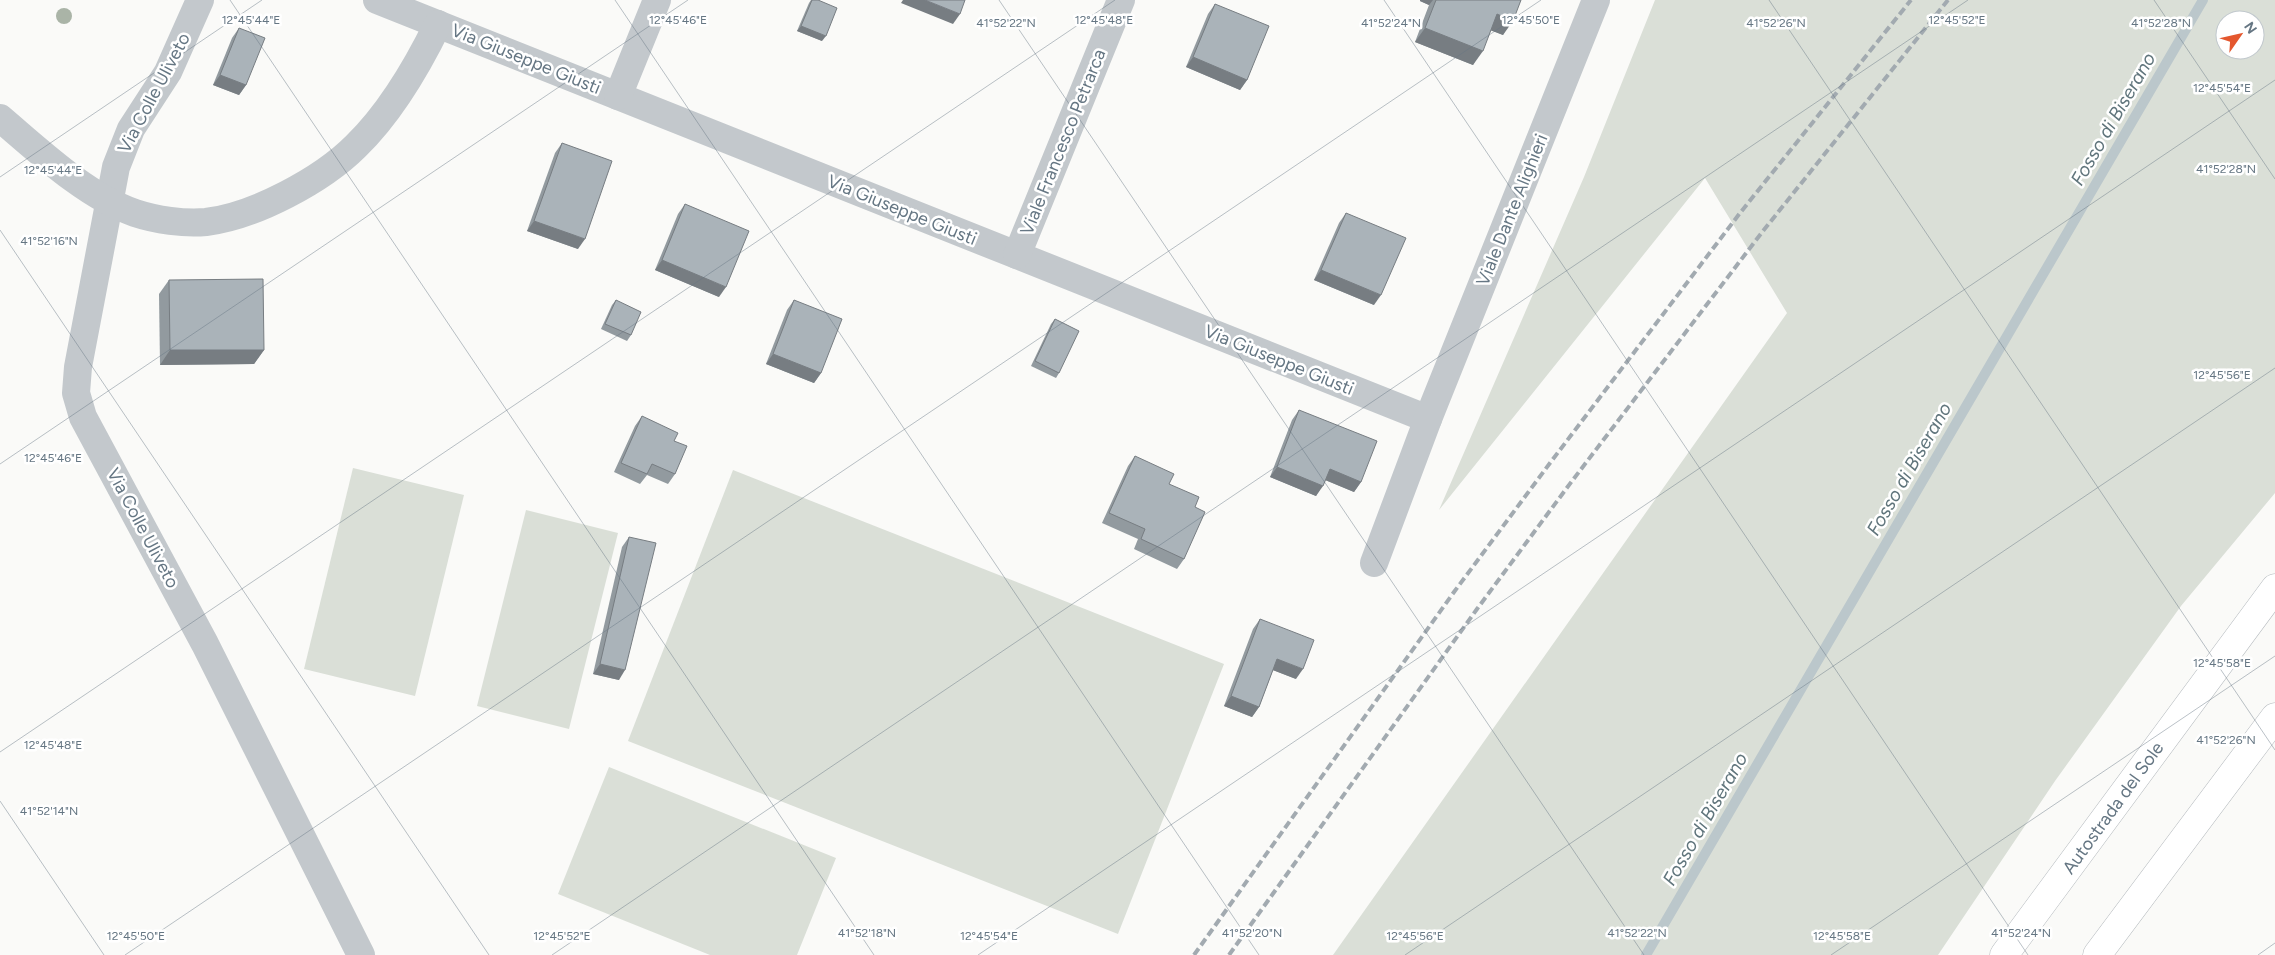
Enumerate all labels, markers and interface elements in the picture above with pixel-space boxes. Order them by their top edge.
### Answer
north arrow [2215,10,2265,60]
text: 12°45'44"E [222,13,280,27]
text: 12°45'46"E [649,13,707,27]
text: 12°45'48"E [1075,13,1133,27]
text: 12°45'50"E [1502,13,1560,27]
text: 12°45'52"E [1928,13,1986,27]
text: 41°52'22"N [976,16,1036,30]
text: 41°52'24"N [1361,16,1421,30]
text: 41°52'26"N [1746,16,1806,30]
text: 41°52'28"N [2131,16,2191,30]
street label: Via Giuseppe Giusti [448,19,604,99]
text: N [2240,19,2260,37]
street label: Via Colle Uliveto [113,29,195,157]
street label: Viale Francesco Petrarca [1016,46,1110,238]
water label: Fosso di Biserano [2066,48,2160,190]
text: 12°45'54"E [2193,81,2251,95]
street label: Viale Dante Alighieri [1471,131,1553,289]
text: 41°52'28"N [2196,162,2256,176]
text: 12°45'44"E [24,163,82,177]
street label: Via Giuseppe Giusti [824,170,980,250]
text: 41°52'16"N [20,234,78,248]
street label: Via Giuseppe Giusti [1201,320,1357,400]
text: 12°45'56"E [2193,368,2251,382]
water label: Fosso di Biserano [1862,398,1956,540]
text: 12°45'46"E [24,451,82,465]
street label: Via Colle Uliveto [102,464,184,592]
text: 12°45'58"E [2193,656,2251,670]
text: 41°52'26"N [2196,733,2256,747]
street label: Autostrada del Sole [2058,737,2168,878]
text: 12°45'48"E [24,738,82,752]
water label: Fosso di Biserano [1658,748,1752,890]
text: 41°52'14"N [20,804,78,818]
text: 41°52'18"N [838,926,896,940]
text: 41°52'20"N [1222,926,1282,940]
text: 41°52'22"N [1607,926,1667,940]
text: 41°52'24"N [1991,926,2051,940]
text: 12°45'50"E [107,929,165,943]
text: 12°45'52"E [533,929,591,943]
text: 12°45'54"E [960,929,1018,943]
text: 12°45'56"E [1386,929,1444,943]
text: 12°45'58"E [1813,929,1871,943]

